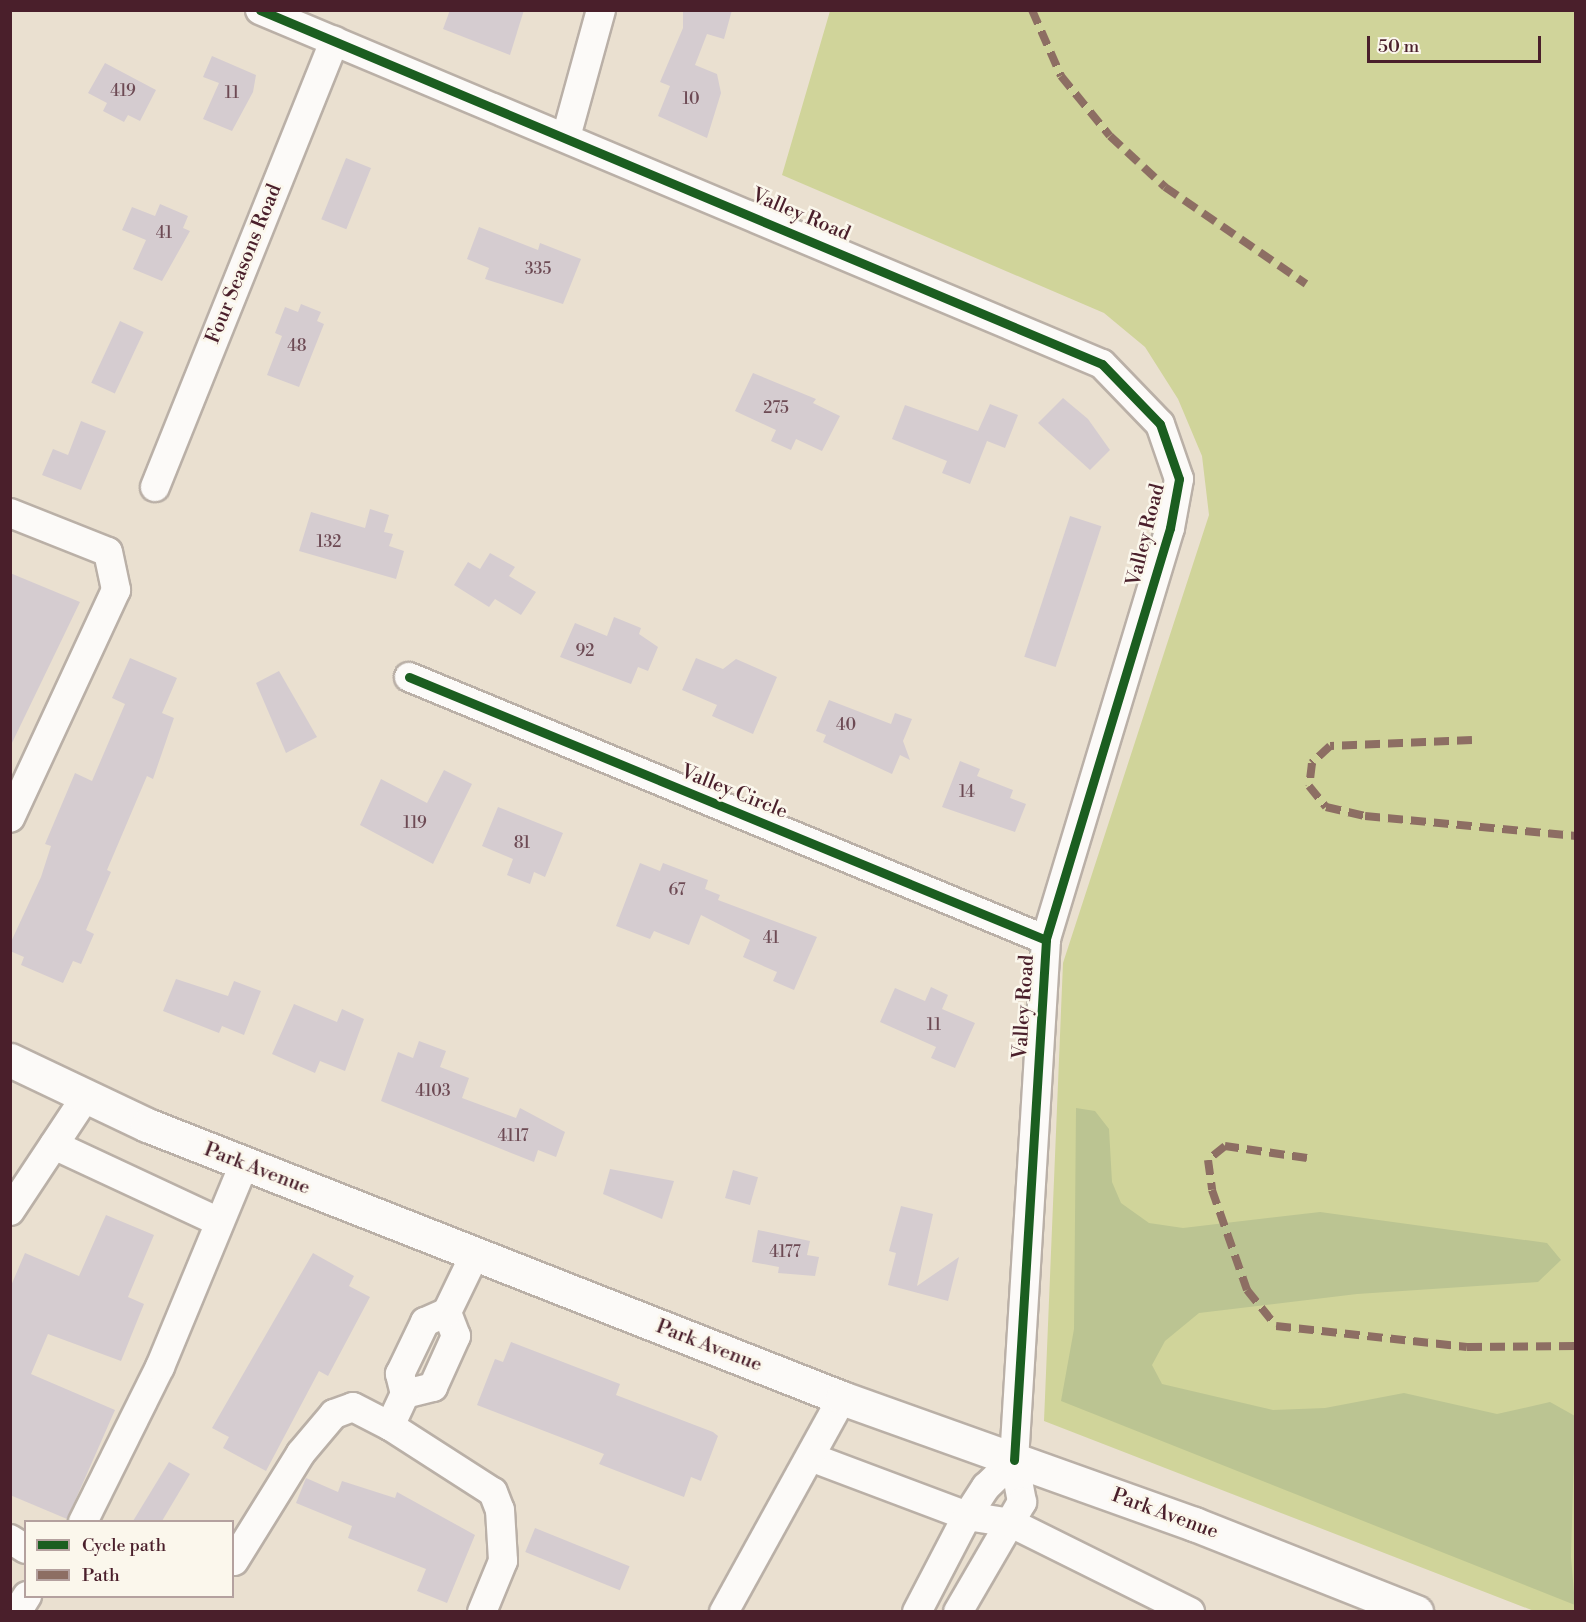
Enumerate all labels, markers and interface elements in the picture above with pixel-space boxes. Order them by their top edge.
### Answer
scale bar [1370,24,1544,62]
text: 50 m [1378,35,1419,58]
house number: 419 [110,81,136,101]
house number: 11 [225,83,239,103]
house number: 10 [683,89,699,109]
street label: Four Seasons Road [201,181,287,347]
street label: Valley Road [748,183,854,247]
house number: 41 [156,223,172,243]
house number: 335 [525,259,551,279]
house number: 48 [287,336,307,356]
house number: 275 [763,398,789,418]
street label: Valley Road [1122,481,1170,589]
house number: 132 [317,532,341,552]
house number: 92 [576,641,594,661]
house number: 40 [836,715,856,735]
street label: Valley Circle [677,760,791,824]
house number: 14 [959,782,975,802]
house number: 119 [403,813,427,833]
house number: 81 [514,833,530,853]
house number: 67 [669,880,685,900]
house number: 41 [763,928,779,948]
street label: Valley Road [1008,954,1040,1060]
house number: 11 [927,1015,941,1035]
house number: 4103 [415,1081,451,1101]
house number: 4117 [497,1126,529,1146]
street label: Park Avenue [201,1138,313,1200]
house number: 4177 [769,1242,801,1262]
street label: Park Avenue [653,1315,765,1377]
street label: Park Avenue [1108,1484,1222,1544]
legend [24,1520,234,1598]
text: Cycle path [82,1534,166,1557]
text: Path [82,1564,120,1587]

